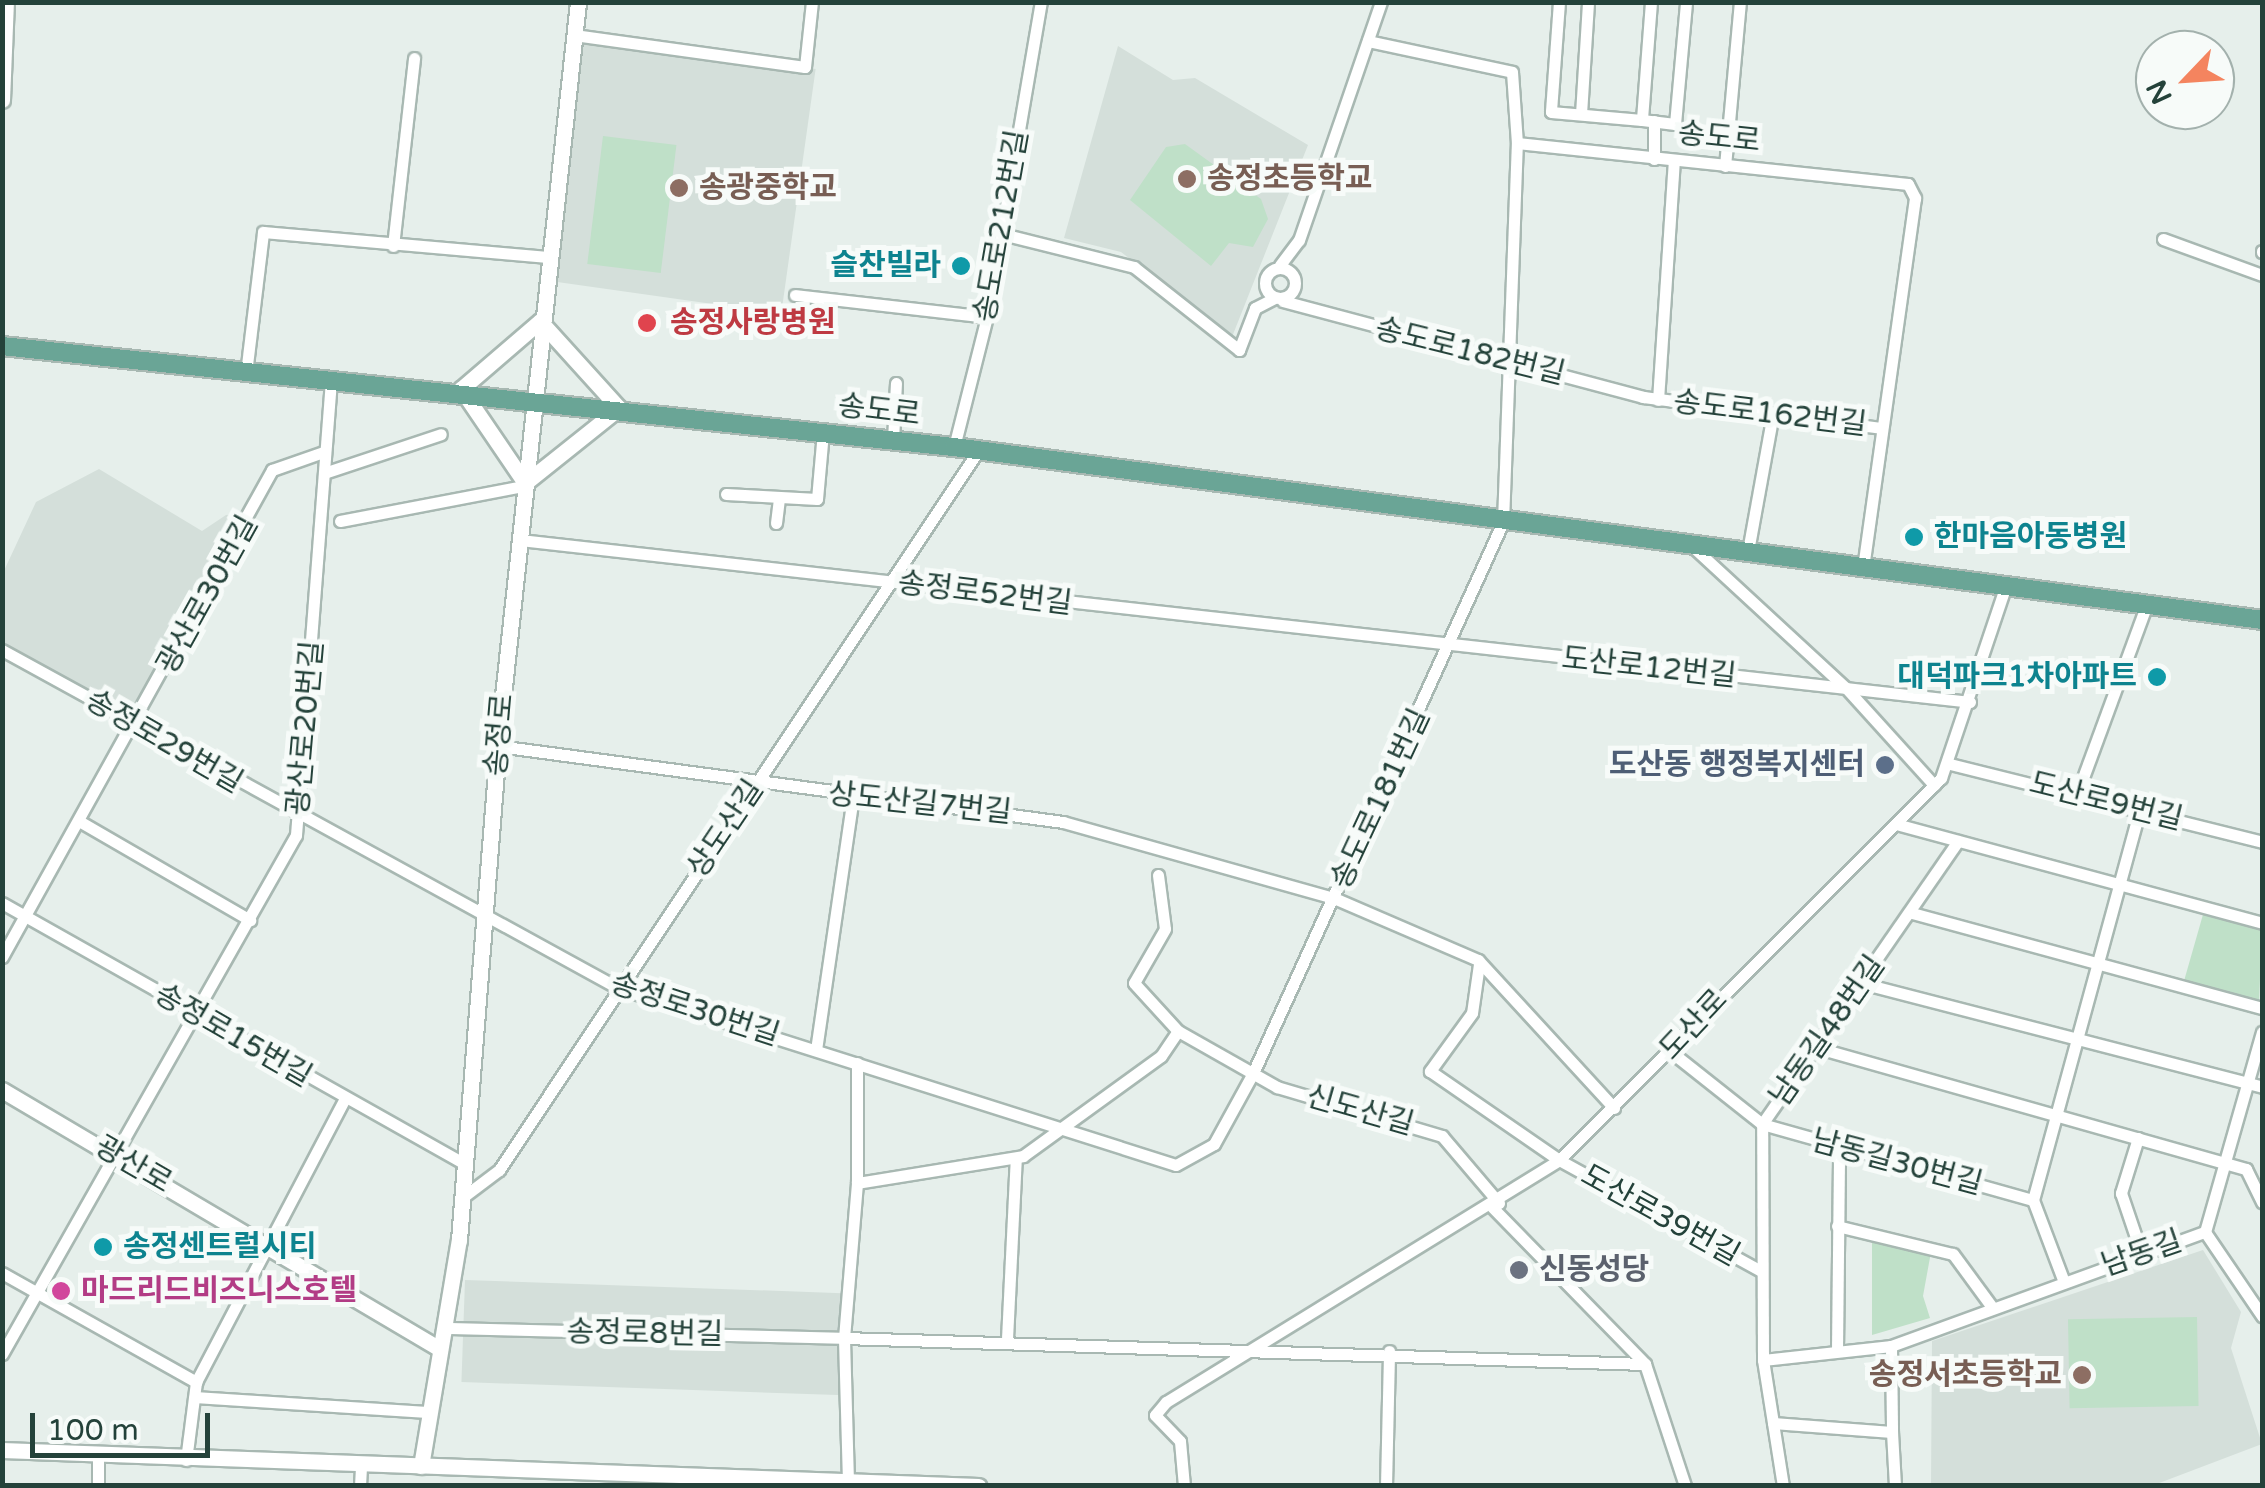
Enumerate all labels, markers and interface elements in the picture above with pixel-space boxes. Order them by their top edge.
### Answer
north arrow [2135,30,2235,130]
text: N [2139,74,2180,109]
street label: 송도로 [1676,116,1762,160]
street label: 송도로212번길 [967,127,1037,325]
place label: 송정초등학교 [1207,161,1373,197]
marker: 송정초등학교 [1176,168,1198,190]
place label: 송광중학교 [699,170,837,206]
marker: 송광중학교 [668,177,690,199]
place label: 슬찬빌라 [831,248,941,284]
marker: 슬찬빌라 [950,255,972,277]
place label: 송정사랑병원 [670,305,836,341]
marker: 송정사랑병원 [634,310,660,336]
street label: 송도로182번길 [1371,311,1569,393]
street label: 송도로162번길 [1671,384,1869,444]
street label: 송도로 [836,388,922,434]
street label: 광산로30번길 [150,509,266,681]
place label: 한마음아동병원 [1934,519,2127,555]
marker: 한마음아동병원 [1903,526,1925,548]
street label: 송정로52번길 [896,565,1074,623]
street label: 광산로20번길 [280,639,332,817]
street label: 도산로12번길 [1560,641,1738,695]
place label: 대덕파크1차아파트 [1897,659,2137,695]
marker: 대덕파크1차아파트 [2146,666,2168,688]
street label: 송정로29번길 [79,682,249,802]
street label: 송정로 [478,692,522,778]
street label: 송도로181번길 [1324,703,1438,895]
place label: 도산동 행정복지센터 [1609,747,1865,783]
marker: 도산동 행정복지센터 [1874,754,1896,776]
street label: 도산로9번길 [2026,766,2186,838]
street label: 상도산길 [680,773,772,885]
street label: 상도산길7번길 [826,776,1014,832]
street label: 남동길48번길 [1763,949,1893,1113]
street label: 송정로30번길 [606,966,784,1054]
street label: 송정로15번길 [148,976,318,1096]
street label: 도산로 [1653,982,1735,1068]
street label: 신도산길 [1302,1078,1418,1144]
street label: 남동길30번길 [1807,1123,1987,1203]
street label: 광산로 [88,1129,178,1201]
street label: 도산로39번길 [1574,1158,1746,1274]
street label: 남동길 [2097,1224,2187,1284]
place label: 송정센트럴시티 [123,1229,316,1265]
marker: 송정센트럴시티 [92,1236,114,1258]
place label: 신동성당 [1539,1252,1649,1288]
marker: 신동성당 [1508,1259,1530,1281]
place label: 마드리드비즈니스호텔 [81,1273,357,1309]
marker: 마드리드비즈니스호텔 [50,1280,72,1302]
street label: 송정로8번길 [566,1315,724,1353]
place label: 송정서초등학교 [1869,1357,2062,1393]
marker: 송정서초등학교 [2071,1364,2093,1386]
scale bar [35,1393,215,1455]
text: 100 m [47,1412,139,1449]

